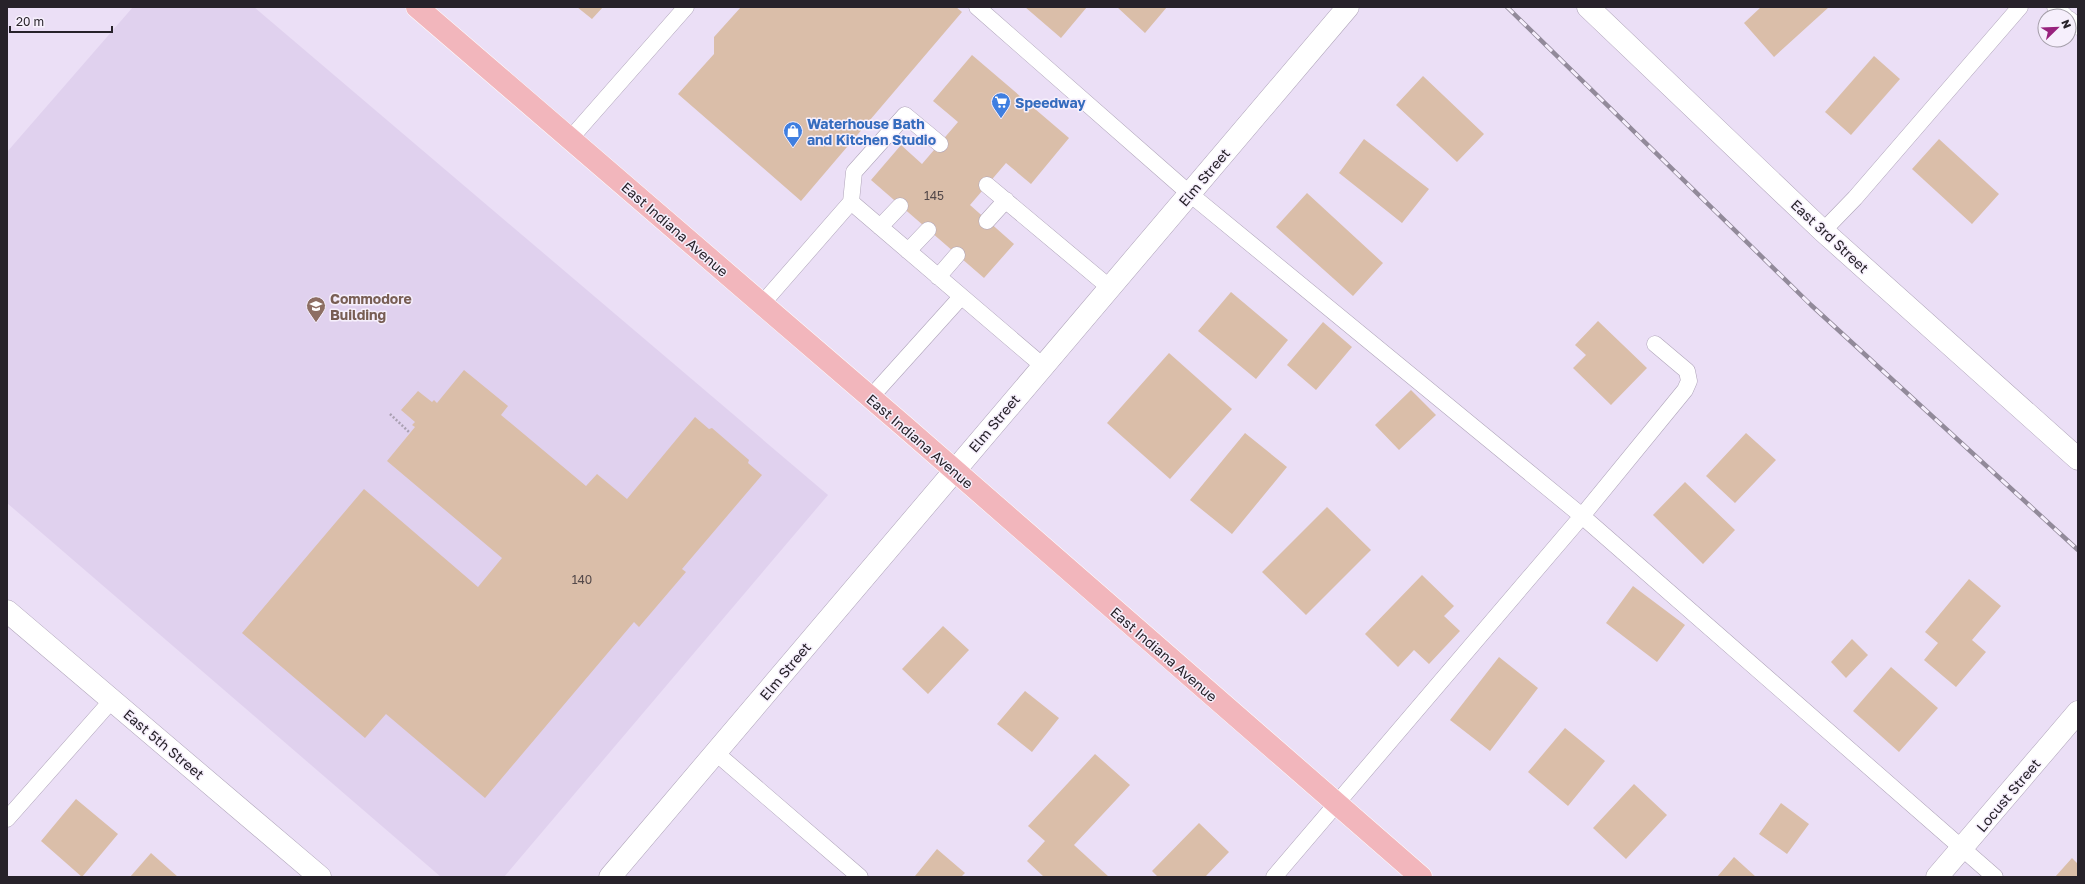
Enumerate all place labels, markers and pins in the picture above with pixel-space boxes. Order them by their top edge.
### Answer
supermarket icon: Speedway [990,91,1012,119]
place label: Speedway [1015,94,1086,111]
place label: Waterhouse Bath and Kitchen Studio [807,115,936,148]
shop icon: Waterhouse Bath and Kitchen Studio [782,120,804,148]
place label: Commodore Building [330,290,412,323]
school or university icon: Commodore Building [305,295,327,323]

